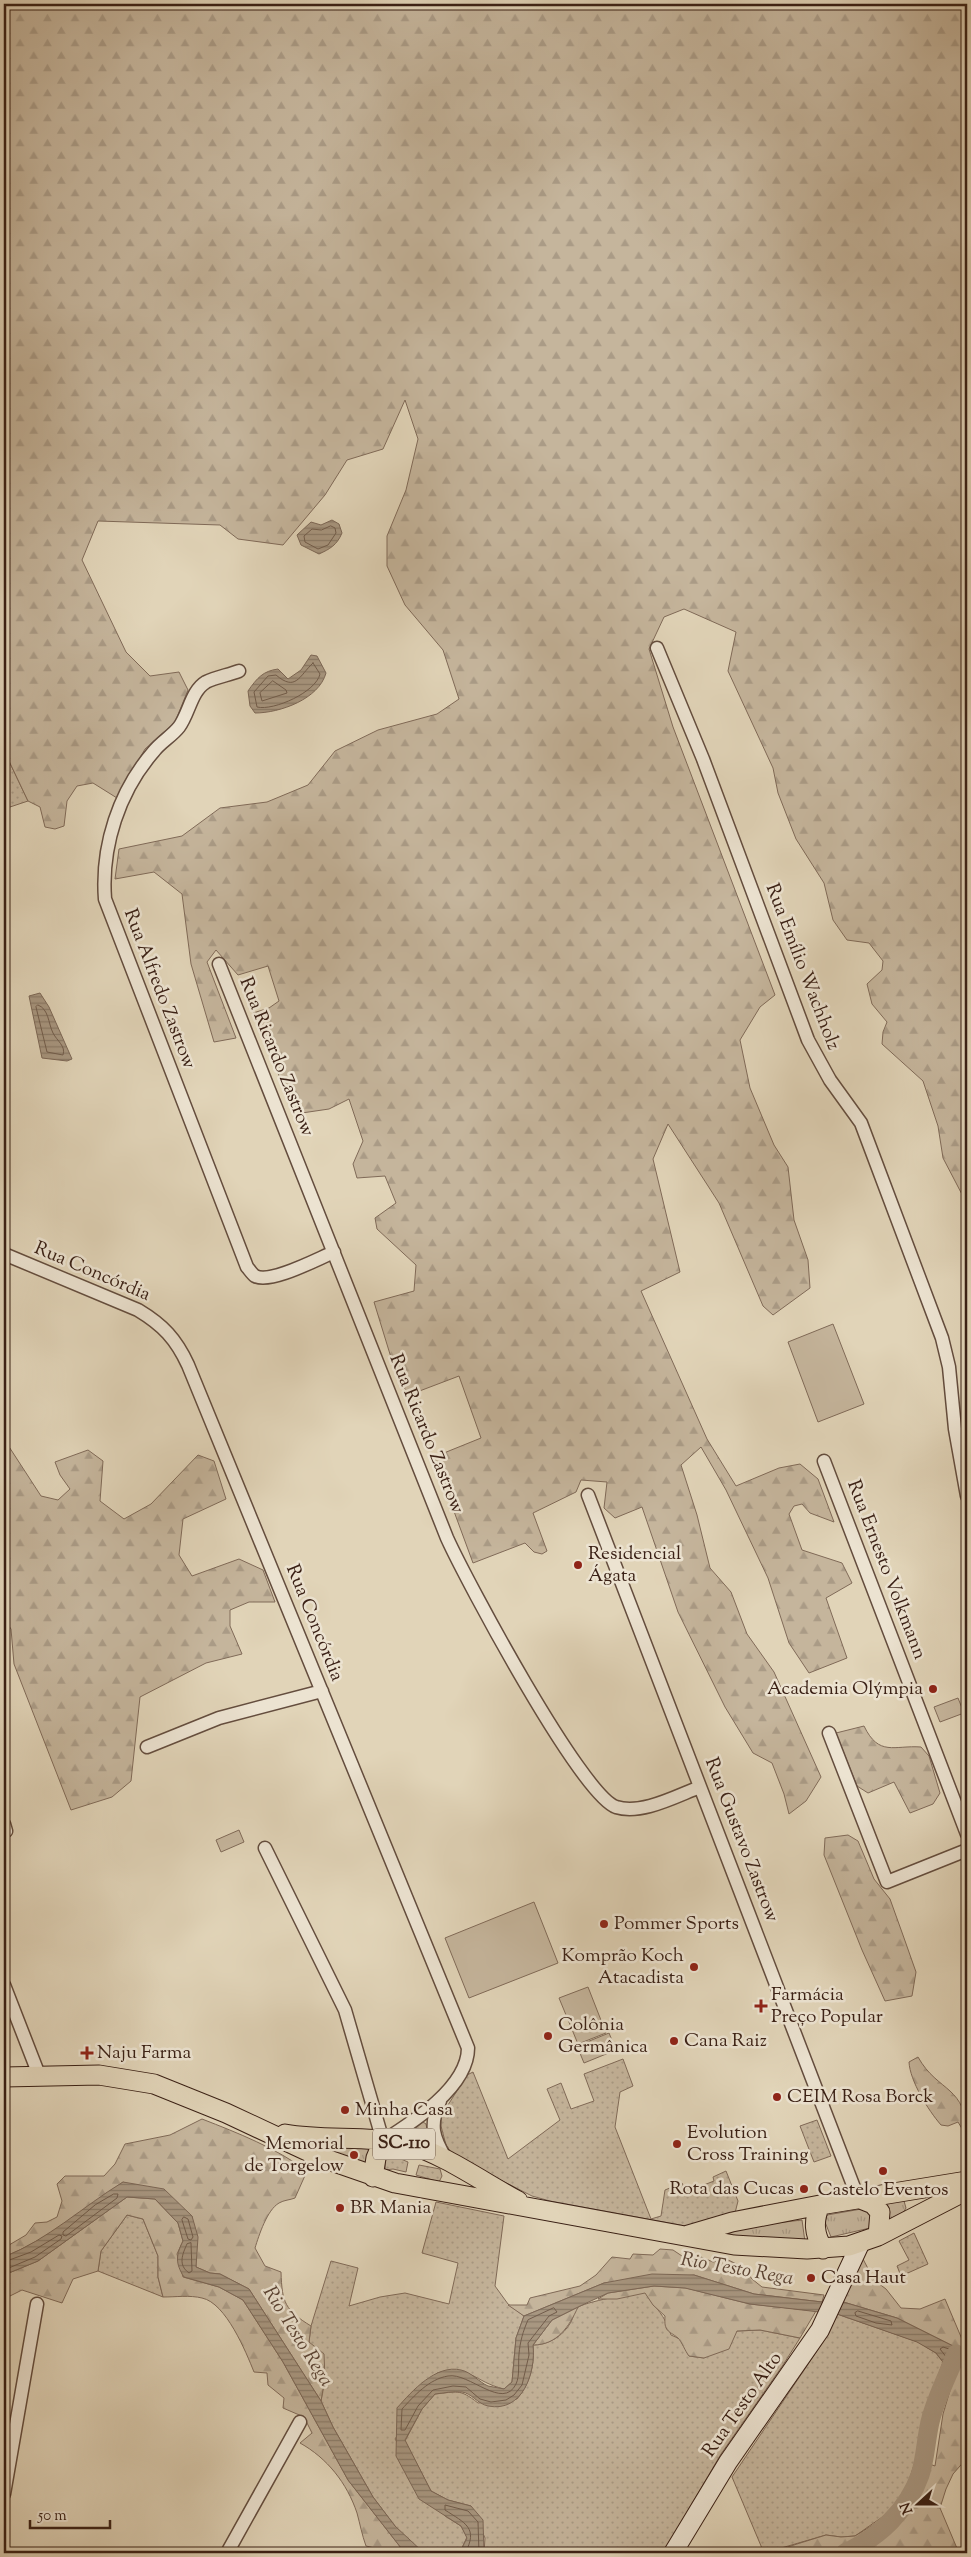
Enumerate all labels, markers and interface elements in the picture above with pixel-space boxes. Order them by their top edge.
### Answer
street label: Rua Emílio Wachholz [758,880,846,1054]
street label: Rua Alfredo Zastrow [116,905,202,1073]
street label: Rua Ricardo Zastrow [232,973,320,1141]
street label: Rua Concórdia [30,1235,155,1309]
street label: Rua Ricardo Zastrow [382,1350,470,1518]
street label: Rua Ernesto Volkmann [839,1476,933,1664]
place label: Residencial Ágata [588,1541,681,1590]
marker: Residencial Ágata [572,1559,584,1571]
street label: Rua Concórdia [278,1560,350,1686]
place label: Academia Olýmpia [767,1676,923,1703]
marker: Academia Olýmpia [927,1683,939,1695]
street label: Rua Gustavo Zastrow [697,1754,785,1926]
place label: Pommer Sports [614,1911,739,1938]
marker: Pommer Sports [598,1918,610,1930]
place label: Komprão Koch Atacadista [562,1943,684,1992]
marker: Komprão Koch Atacadista [688,1961,700,1973]
place label: Farmácia Preço Popular [771,1982,883,2031]
marker: Farmácia Preço Popular [755,2000,767,2012]
place label: Colônia Germânica [558,2012,648,2061]
place label: Cana Raiz [684,2028,767,2055]
marker: Colônia Germânica [542,2030,554,2042]
marker: Cana Raiz [668,2035,680,2047]
place label: Naju Farma [97,2040,191,2067]
marker: Naju Farma [81,2047,93,2059]
place label: CEIM Rosa Borck [787,2084,934,2111]
marker: CEIM Rosa Borck [771,2091,783,2103]
place label: Minha Casa [355,2097,453,2124]
marker: Minha Casa [339,2104,351,2116]
place label: Evolution Cross Training [687,2120,808,2169]
road number: SC-110 [373,2128,435,2160]
place label: Memorial de Torgelow [244,2131,344,2180]
marker: Evolution Cross Training [671,2138,683,2150]
marker: Memorial de Torgelow [348,2149,360,2161]
marker: Castelo Eventos [877,2165,889,2177]
place label: Rota das Cucas [669,2176,794,2203]
place label: Castelo Eventos [817,2177,949,2204]
marker: Rota das Cucas [798,2183,810,2195]
place label: BR Mania [350,2195,432,2222]
marker: BR Mania [334,2202,346,2214]
water label: Rio Testo Rega [678,2246,796,2294]
place label: Casa Haut [821,2265,907,2292]
marker: Casa Haut [805,2272,817,2284]
water label: Rio Testo Rega [254,2281,340,2393]
street label: Rua Testo Alto [697,2347,789,2463]
north arrow [894,2480,944,2530]
scale bar [30,2497,110,2529]
text: N [896,2499,919,2517]
text: 50 m [37,2506,67,2527]

